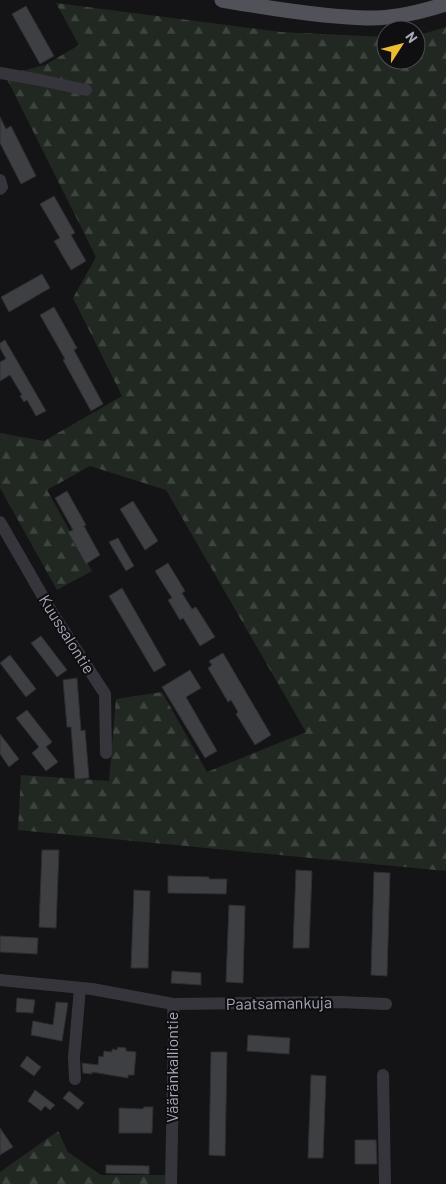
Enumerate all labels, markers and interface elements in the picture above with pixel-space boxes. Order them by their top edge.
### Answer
north arrow [376,20,426,70]
text: N [402,28,422,46]
street label: Kuussalontie [36,591,99,677]
street label: Paatsamankuja [226,992,332,1013]
street label: Vääränkalliontie [162,1012,181,1122]

